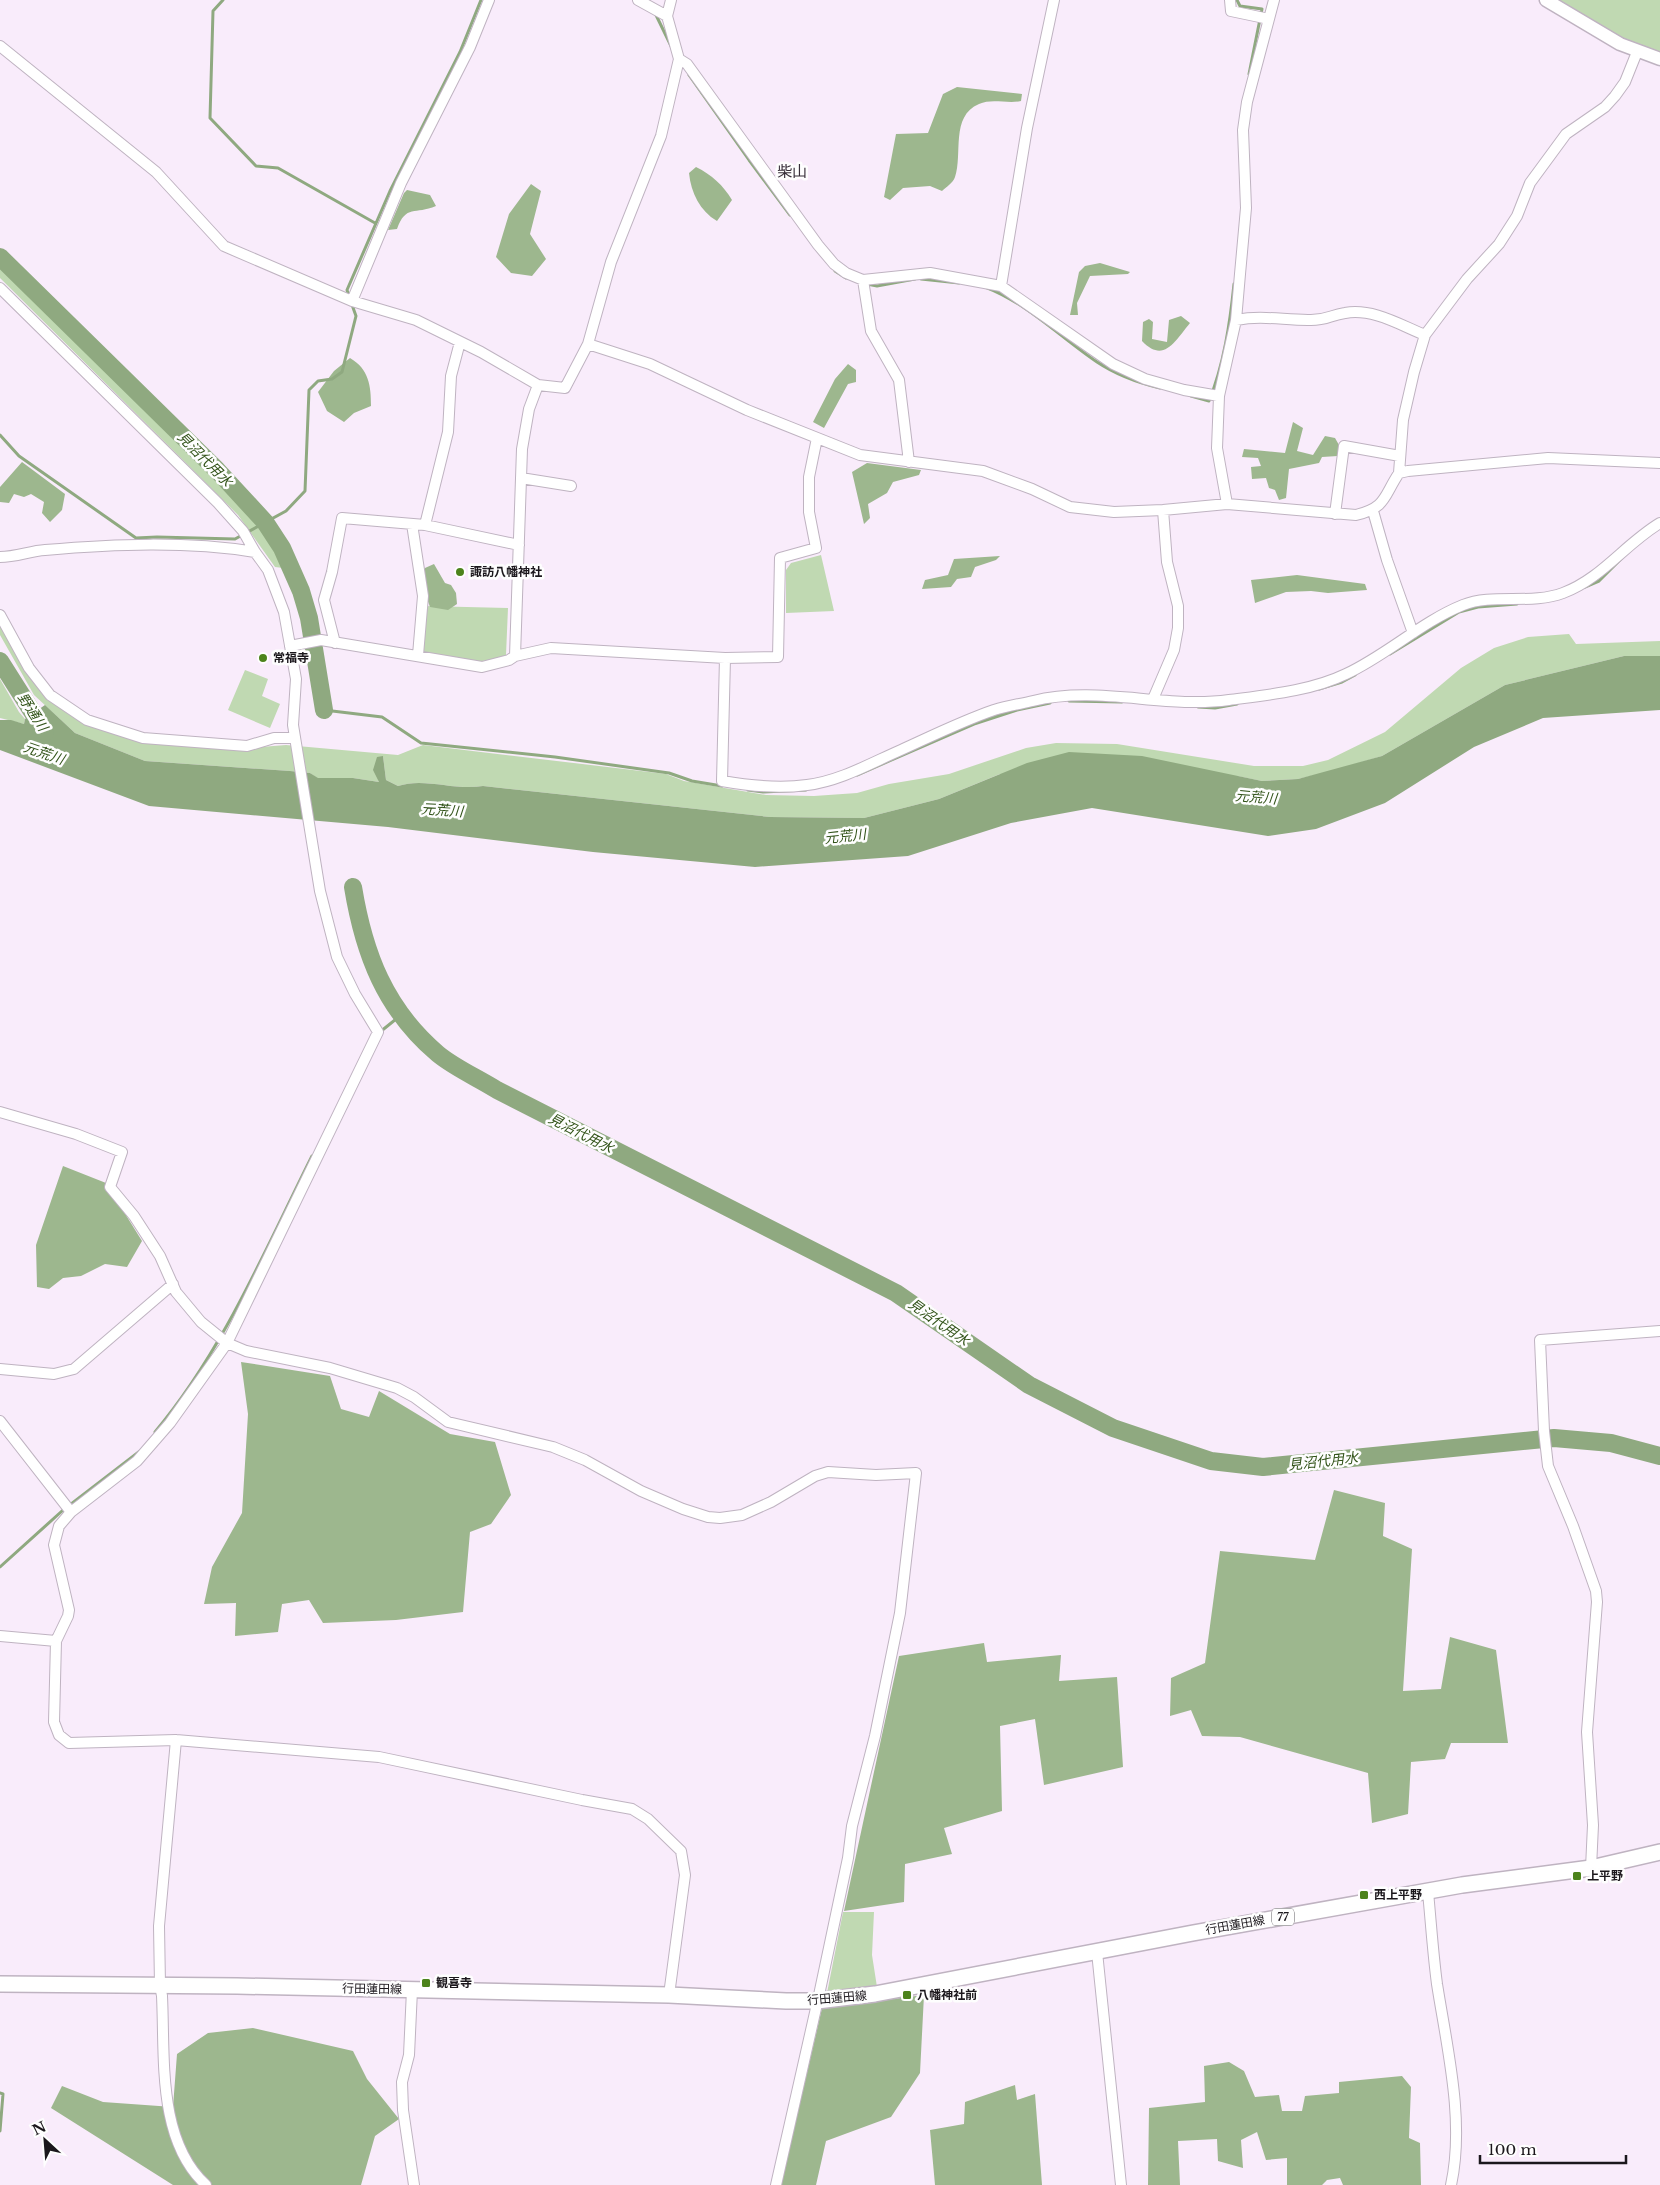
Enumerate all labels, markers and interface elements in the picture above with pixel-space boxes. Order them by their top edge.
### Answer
district label: 柴山 [777,162,807,181]
water label: 見沼代用水 [174,428,238,492]
place label: 諏訪八幡神社 [470,564,542,579]
marker: 諏訪八幡神社 [454,566,466,578]
place label: 常福寺 [273,650,309,665]
marker: 常福寺 [257,652,269,664]
water label: 野通川 [14,689,53,736]
water label: 元荒川 [21,738,69,769]
water label: 元荒川 [1234,786,1280,808]
water label: 元荒川 [420,800,466,821]
water label: 元荒川 [823,825,869,847]
water label: 見沼代用水 [546,1109,618,1158]
water label: 見沼代用水 [905,1295,974,1351]
water label: 見沼代用水 [1287,1448,1361,1474]
place label: 上平野 [1587,1868,1623,1883]
marker: 上平野 [1571,1870,1583,1882]
place label: 西上平野 [1374,1887,1422,1902]
marker: 西上平野 [1358,1889,1370,1901]
road number: 77 [1272,1908,1294,1925]
street label: 行田蓮田線 [1204,1912,1266,1937]
place label: 観喜寺 [436,1975,472,1990]
marker: 観喜寺 [420,1977,432,1989]
street label: 行田蓮田線 [342,1980,402,1997]
street label: 行田蓮田線 [806,1987,868,2008]
place label: 八幡神社前 [917,1987,977,2002]
marker: 八幡神社前 [901,1989,913,2001]
north arrow [20,2115,70,2165]
text: N [29,2117,49,2139]
scale bar [1480,2132,1626,2164]
text: 100 m [1488,2140,1537,2159]

